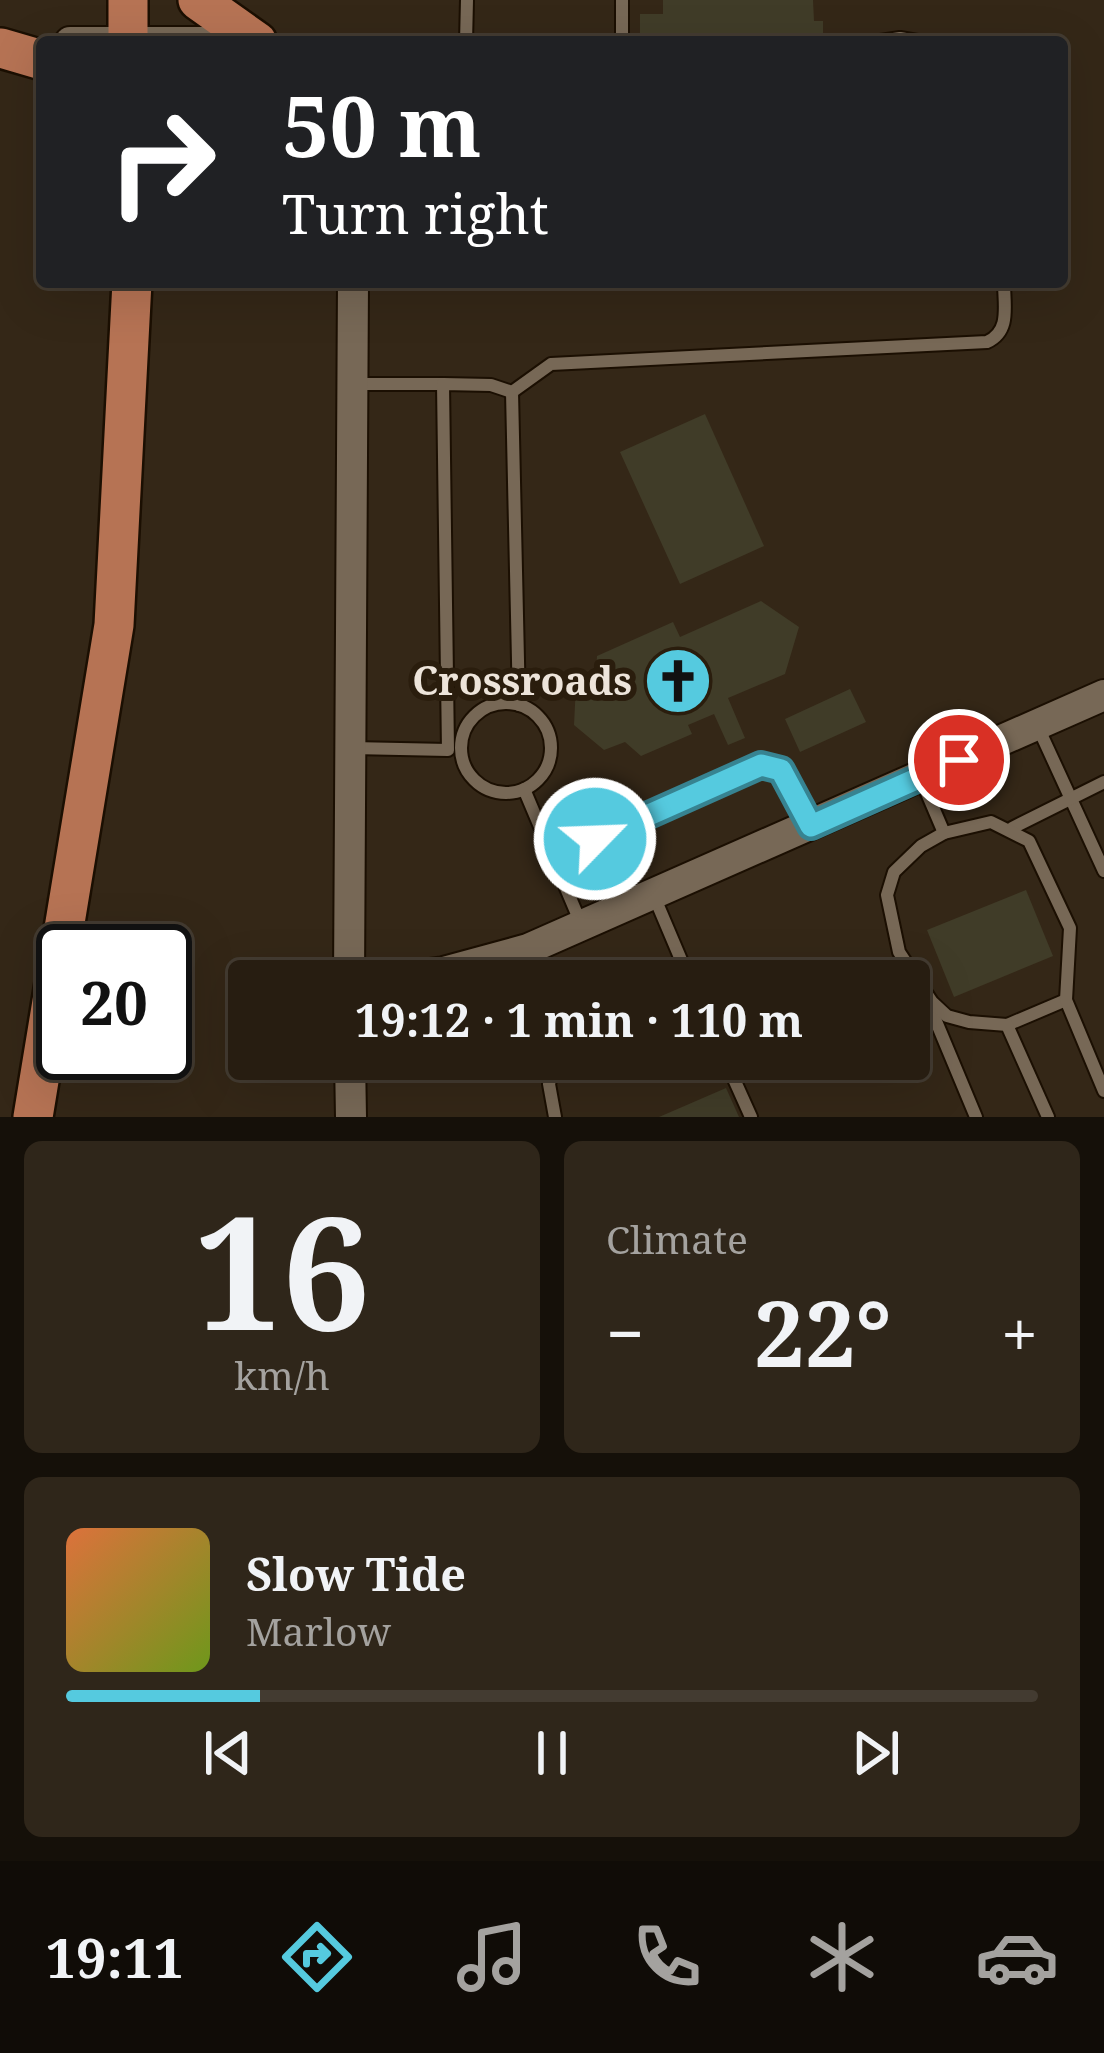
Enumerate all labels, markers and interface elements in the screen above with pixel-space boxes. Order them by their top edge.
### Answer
text: 50 m [282,67,482,182]
icon: right [84,84,240,240]
text: Turn right [282,176,549,250]
church icon: Crossroads [643,646,713,716]
place label: Crossroads [412,653,632,706]
pin [908,709,1010,811]
icon: arrive [926,727,992,793]
position arrow [532,776,658,902]
speed limit sign: 20 [36,924,192,1080]
text: 19:12 · 1 min · 110 m [355,989,803,1050]
text: 16 [194,1163,370,1376]
text: Climate [606,1212,748,1265]
text: 22° [754,1271,892,1393]
text: − [606,1287,644,1377]
text: + [1001,1287,1038,1377]
text: km/h [234,1348,330,1401]
text: Slow Tide [246,1543,466,1604]
text: Marlow [246,1604,391,1657]
icon: previous [195,1720,261,1786]
icon: pause [519,1720,585,1786]
icon: next [843,1720,909,1786]
icon: directions [275,1915,359,1999]
icon: music [450,1915,534,1999]
icon: phone [625,1915,709,1999]
icon: climate [800,1915,884,1999]
icon: car [975,1915,1059,1999]
text: 19:11 [45,1920,184,1994]

